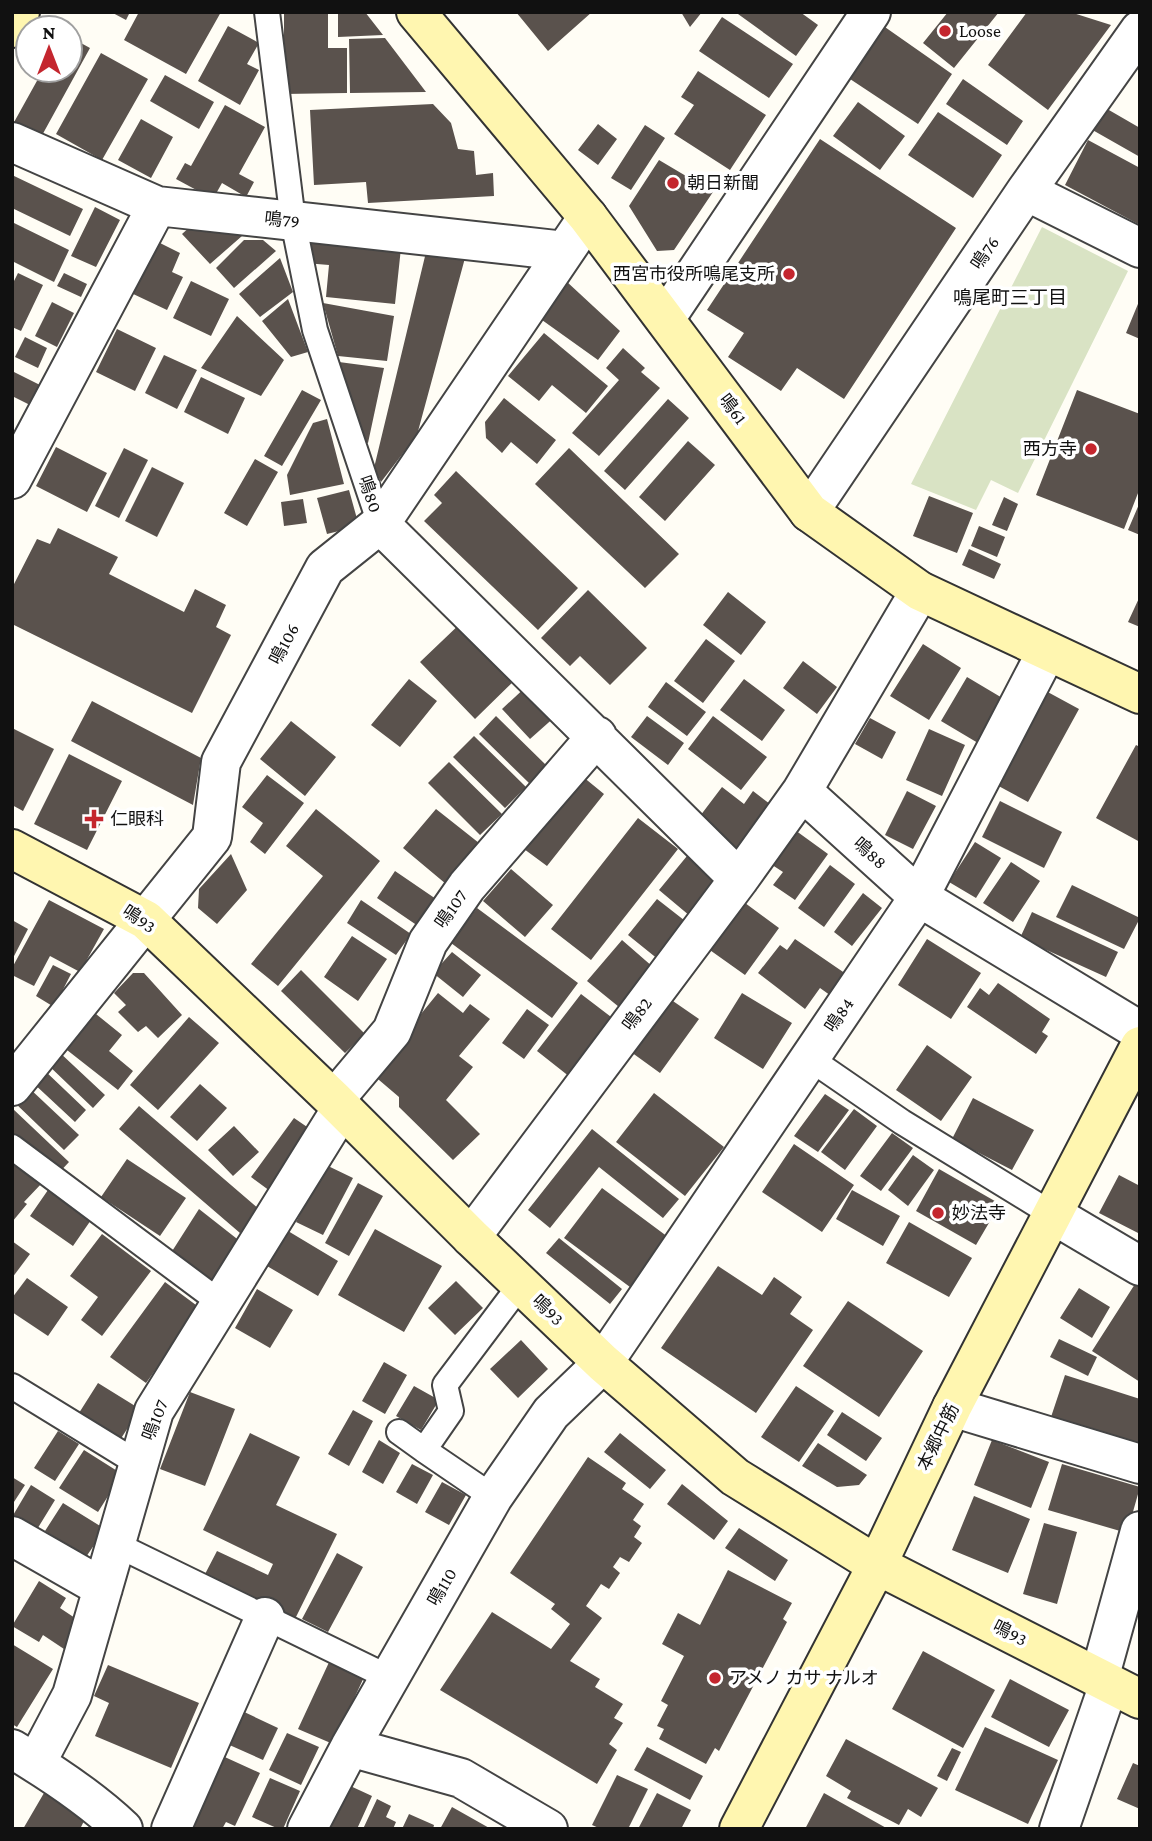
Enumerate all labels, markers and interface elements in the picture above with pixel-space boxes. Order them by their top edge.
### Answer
north arrow [14,14,84,84]
place label: Loose [959,21,1001,41]
text: N [43,22,56,43]
marker: Loose [937,23,953,39]
place label: 朝日新聞 [687,173,759,193]
marker: 朝日新聞 [665,175,681,191]
street label: 鳴79 [263,208,301,232]
street label: 鳴76 [967,233,1003,273]
place label: 西宮市役所鳴尾支所 [613,264,775,284]
marker: 西宮市役所鳴尾支所 [781,266,797,282]
district label: 鳴尾町三丁目 [953,287,1067,308]
street label: 鳴61 [715,390,751,428]
place label: 西方寺 [1023,439,1077,459]
marker: 西方寺 [1083,441,1099,457]
street label: 鳴80 [354,473,386,515]
street label: 鳴106 [265,620,303,668]
marker: 仁眼科 [84,809,104,829]
place label: 仁眼科 [110,809,164,829]
street label: 鳴88 [849,833,891,873]
street label: 鳴107 [431,886,471,932]
street label: 鳴93 [119,901,159,937]
street label: 鳴82 [618,994,656,1034]
street label: 鳴84 [820,994,858,1036]
place label: 妙法寺 [952,1203,1006,1223]
marker: 妙法寺 [930,1205,946,1221]
street label: 鳴93 [528,1291,568,1329]
street label: 鳴107 [138,1397,172,1443]
street label: 本郷中筋 [913,1400,963,1474]
street label: 鳴110 [423,1565,461,1609]
street label: 鳴93 [990,1616,1030,1650]
place label: アメノ カサ ナルオ [729,1668,879,1688]
marker: アメノ カサ ナルオ [707,1670,723,1686]

